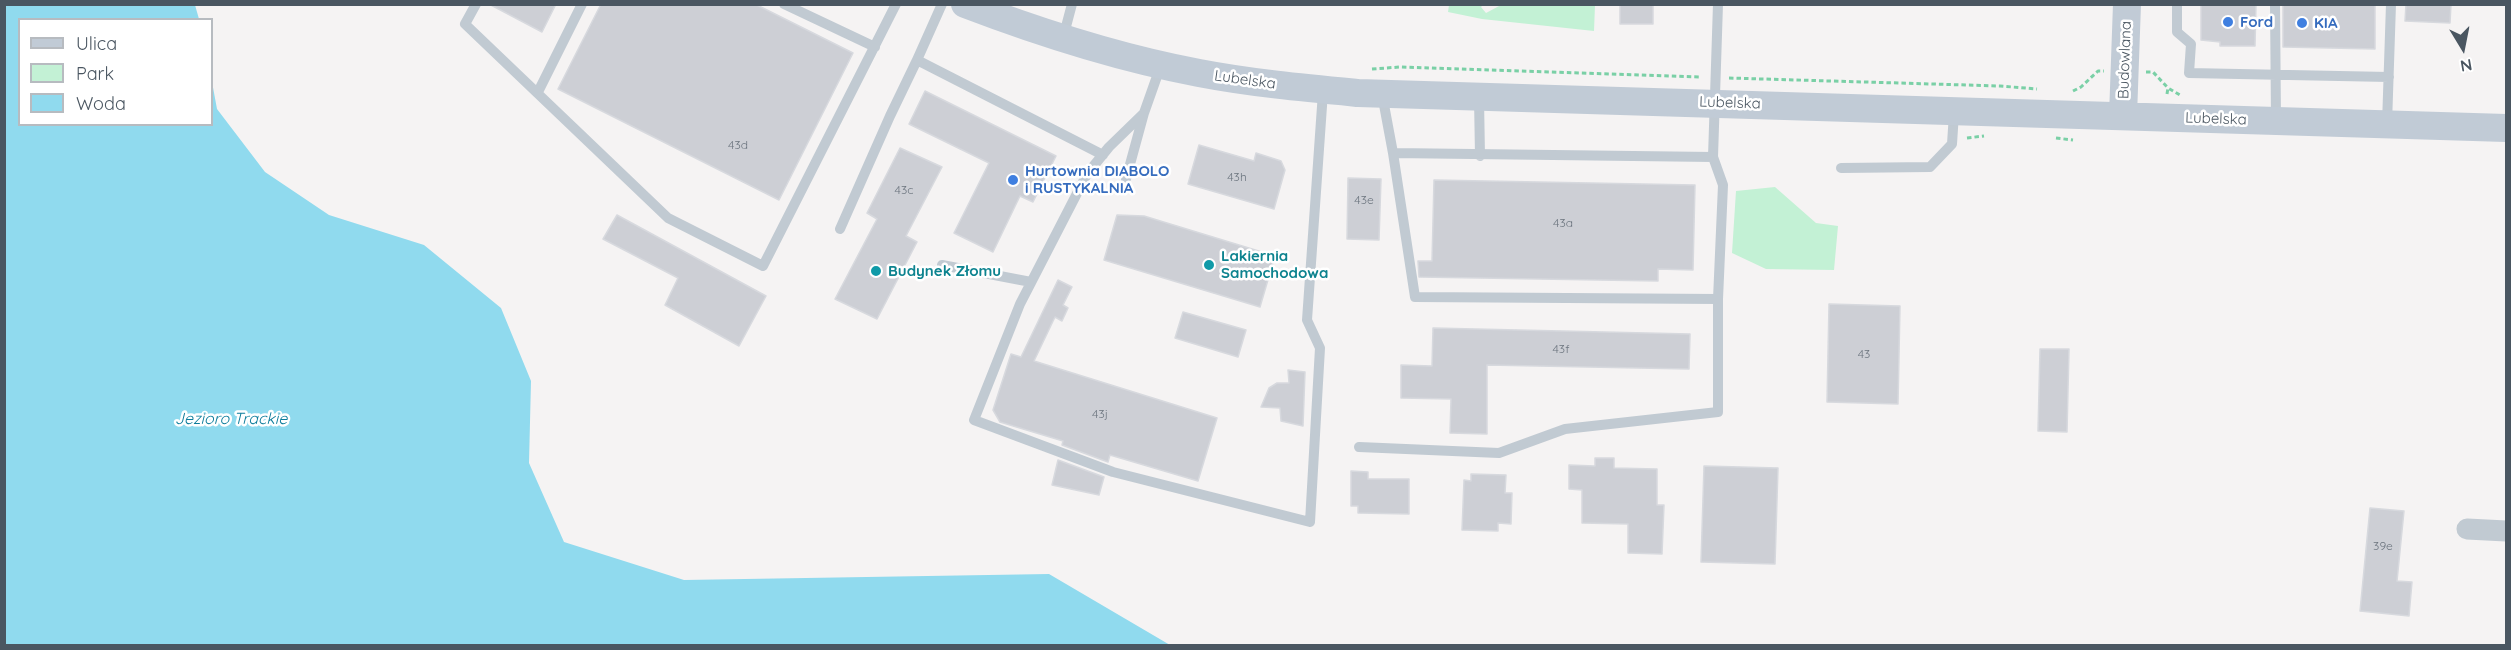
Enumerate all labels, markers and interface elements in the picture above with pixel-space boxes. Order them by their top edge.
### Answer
place label: Ford [2240,13,2273,31]
place label: KIA [2314,14,2338,32]
marker: Ford [2221,15,2235,29]
marker: KIA [2295,16,2309,30]
legend [18,18,213,126]
north arrow [2433,18,2493,78]
street label: Budowlana [2115,21,2135,99]
text: Ulica [76,32,117,55]
text: N [2459,55,2474,77]
text: Park [76,62,114,85]
street label: Lubelska [1213,67,1277,93]
text: Woda [76,92,126,115]
street label: Lubelska [1699,93,1761,113]
street label: Lubelska [2185,109,2247,129]
house number: 43d [728,138,748,152]
place label: Hurtownia DIABOLO i RUSTYKALNIA [1025,162,1169,197]
house number: 43h [1227,170,1247,184]
marker: Hurtownia DIABOLO i RUSTYKALNIA [1006,173,1020,187]
house number: 43c [895,183,913,197]
house number: 43e [1354,193,1374,207]
house number: 43a [1553,216,1573,230]
place label: Lakiernia Samochodowa [1221,247,1328,282]
marker: Lakiernia Samochodowa [1202,258,1216,272]
place label: Budynek Złomu [888,262,1001,280]
marker: Budynek Złomu [869,264,883,278]
house number: 43f [1553,342,1569,356]
house number: 43 [1858,347,1870,361]
house number: 43j [1092,407,1108,421]
water label: Jezioro Trackie [175,409,287,429]
house number: 39e [2373,539,2393,553]

